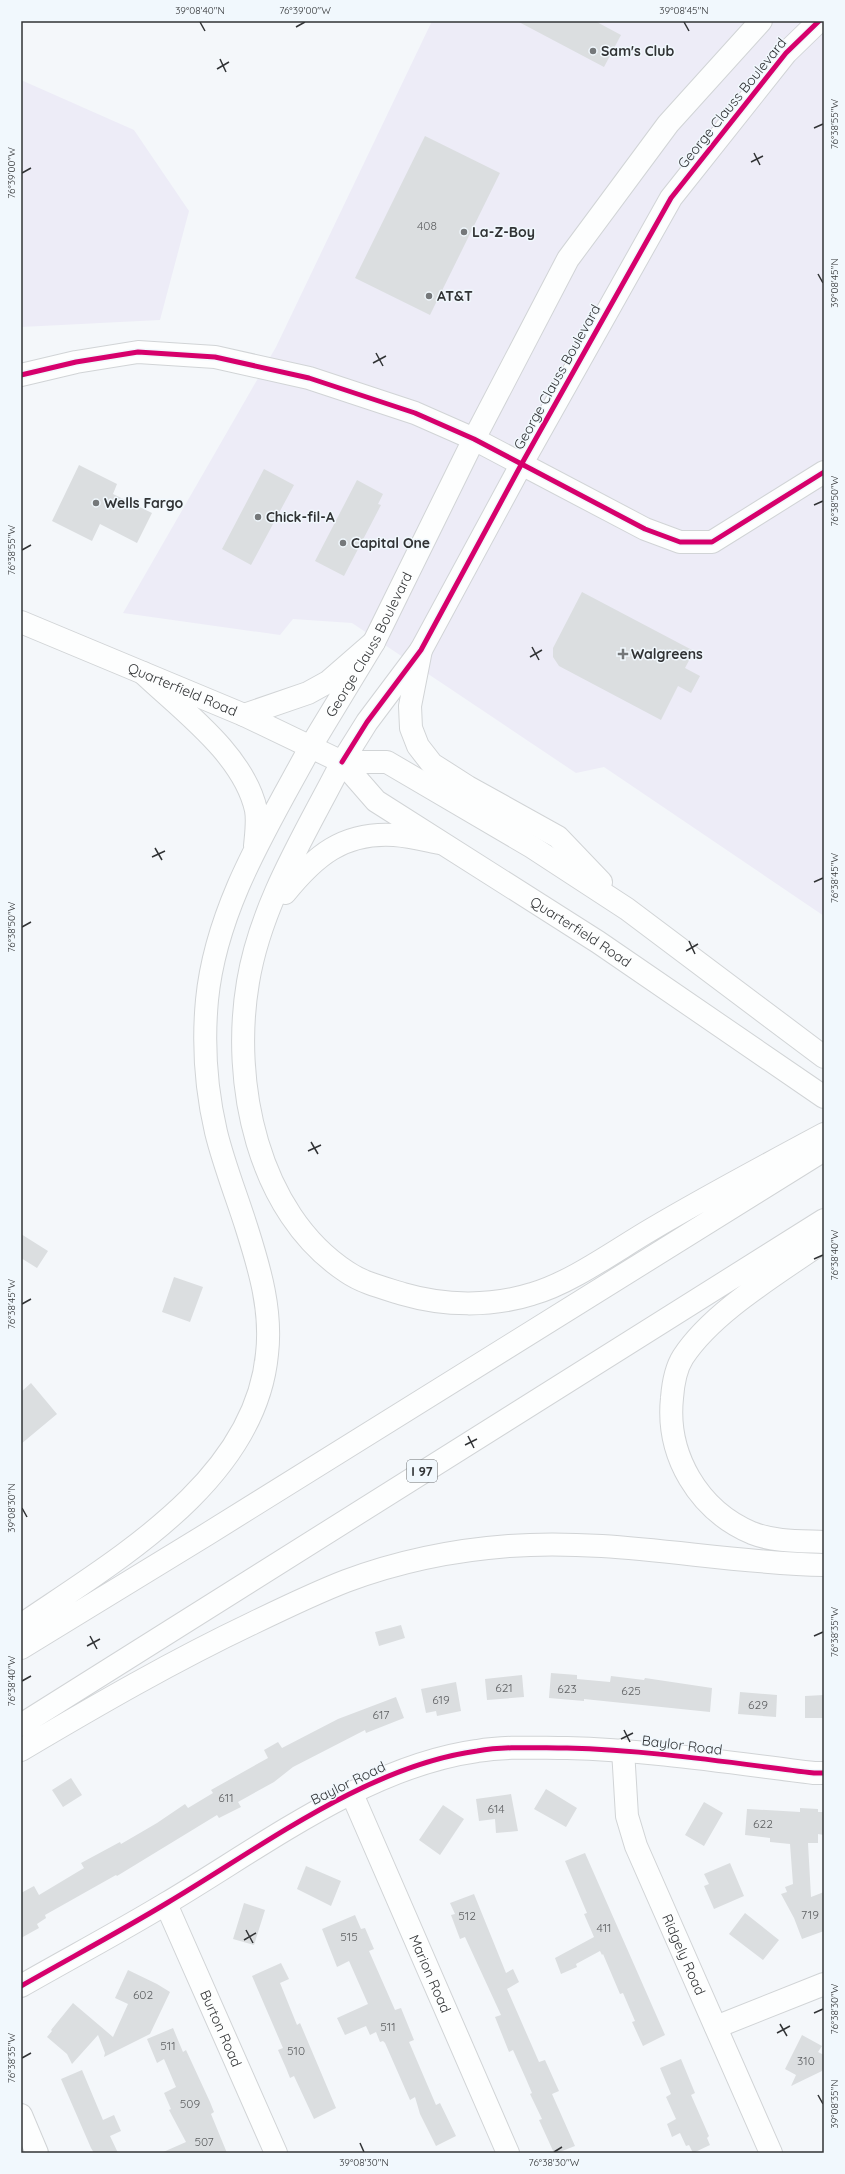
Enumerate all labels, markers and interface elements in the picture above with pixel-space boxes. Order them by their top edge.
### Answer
text: 39°08'40"N [175,4,225,17]
text: 76°39'00"W [279,4,331,17]
text: 39°08'45"N [659,4,709,17]
street label: George Clauss Boulevard [674,34,790,172]
place label: Sam's Club [601,42,674,60]
marker: Sam's Club [588,46,598,56]
text: 76°38'55"W [828,98,841,149]
text: 76°39'00"W [5,147,18,199]
house number: 408 [417,218,437,233]
place label: La-Z-Boy [472,223,535,241]
marker: La-Z-Boy [459,227,469,237]
text: 39°08'45"N [828,258,841,308]
place label: AT&T [437,287,473,305]
marker: AT&T [424,291,434,301]
street label: George Clauss Boulevard [510,301,604,453]
text: 76°38'50"W [828,475,841,527]
place label: Wells Fargo [104,494,183,512]
marker: Wells Fargo [91,498,101,508]
place label: Chick-fil-A [266,508,335,526]
marker: Chick-fil-A [253,512,263,522]
text: 76°38'55"W [5,524,18,575]
place label: Capital One [351,534,430,552]
marker: Capital One [338,538,348,548]
street label: George Clauss Boulevard [322,569,416,720]
place label: Walgreens [631,645,703,663]
marker: Walgreens [618,649,628,659]
street label: Quarterfield Road [125,659,240,720]
text: 76°38'45"W [828,852,841,903]
street label: Quarterfield Road [527,892,635,971]
text: 76°38'50"W [5,901,18,953]
text: 76°38'40"W [828,1229,841,1280]
text: 76°38'45"W [5,1278,18,1329]
road number: I 97 [407,1460,437,1482]
text: 39°08'30"N [5,1483,18,1533]
text: 76°38'35"W [828,1607,841,1657]
text: 76°38'40"W [5,1655,18,1706]
house number: 621 [495,1680,513,1695]
house number: 623 [557,1681,577,1696]
house number: 625 [621,1683,641,1698]
house number: 619 [432,1692,450,1707]
house number: 629 [748,1697,768,1712]
house number: 617 [373,1707,390,1722]
street label: Baylor Road [641,1731,723,1759]
street label: Baylor Road [308,1757,388,1809]
house number: 611 [218,1790,234,1805]
house number: 614 [488,1801,504,1816]
house number: 622 [753,1816,773,1831]
house number: 719 [801,1907,819,1922]
house number: 512 [458,1908,476,1923]
street label: Ridgely Road [658,1911,709,1998]
house number: 411 [596,1920,612,1935]
house number: 515 [340,1929,358,1944]
street label: Marion Road [405,1932,455,2016]
text: 76°38'30"W [828,1983,841,2034]
house number: 602 [133,1987,153,2002]
street label: Burton Road [196,1987,246,2070]
house number: 511 [380,2019,396,2034]
text: 76°38'35"W [5,2033,18,2083]
house number: 511 [160,2038,176,2053]
house number: 510 [287,2043,305,2058]
house number: 310 [797,2053,815,2068]
text: 39°08'35"N [828,2079,841,2129]
house number: 509 [180,2096,200,2111]
house number: 507 [194,2134,214,2149]
text: 39°08'30"N [339,2156,389,2169]
text: 76°38'30"W [529,2156,580,2169]

